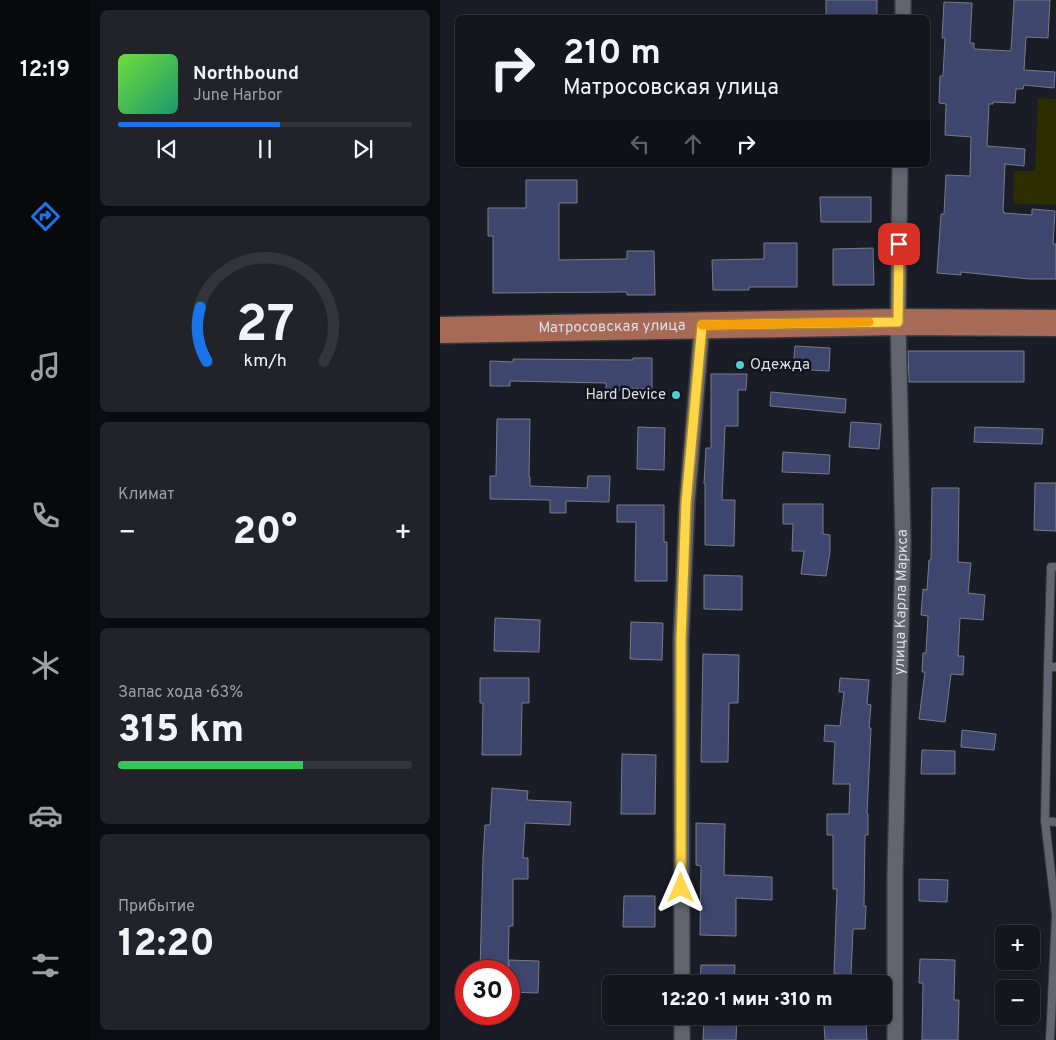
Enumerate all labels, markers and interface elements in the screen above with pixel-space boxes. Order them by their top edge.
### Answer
text: 210 m [563,32,661,76]
icon: right [480,35,545,100]
text: 12:19 [20,57,70,84]
text: Northbound [193,62,299,86]
text: Матросовская улица [563,75,779,102]
text: June Harbor [193,86,282,106]
icon: left [626,130,654,158]
icon: ahead [679,130,707,158]
icon: right [732,130,760,158]
icon: previous [153,135,181,163]
icon: pause [251,135,279,163]
icon: next [349,135,377,163]
icon: directions [28,199,63,234]
pin [878,223,920,265]
icon: arrive [885,230,913,258]
text: 27 [235,294,295,360]
street label: Матросовская улица [538,316,686,338]
icon: music [28,349,63,384]
text: km/h [243,350,287,373]
place label: Одежда [750,356,810,375]
marker: Одежда [734,359,746,371]
place label: Hard Device [585,386,666,405]
marker: Hard Device [670,389,682,401]
text: Климат [118,485,175,505]
icon: phone [28,498,63,533]
text: 20° [233,509,297,558]
text: − [118,516,136,552]
text: + [394,516,412,552]
street label: улица Карла Маркса [890,529,913,675]
icon: climate [28,648,63,683]
text: Запас хода · 63% [118,683,243,703]
text: 315 km [118,707,244,756]
icon: car [28,798,63,833]
position arrow [654,861,706,913]
text: Прибытие [118,897,195,917]
text: 12:20 [118,921,215,970]
map controls [995,925,1040,1025]
button: + [995,925,1040,970]
icon: filters [28,948,63,983]
speed limit sign: 30 [455,960,520,1025]
button: − [995,980,1040,1025]
text: 12:20 · 1 мин · 310 m [661,988,833,1012]

